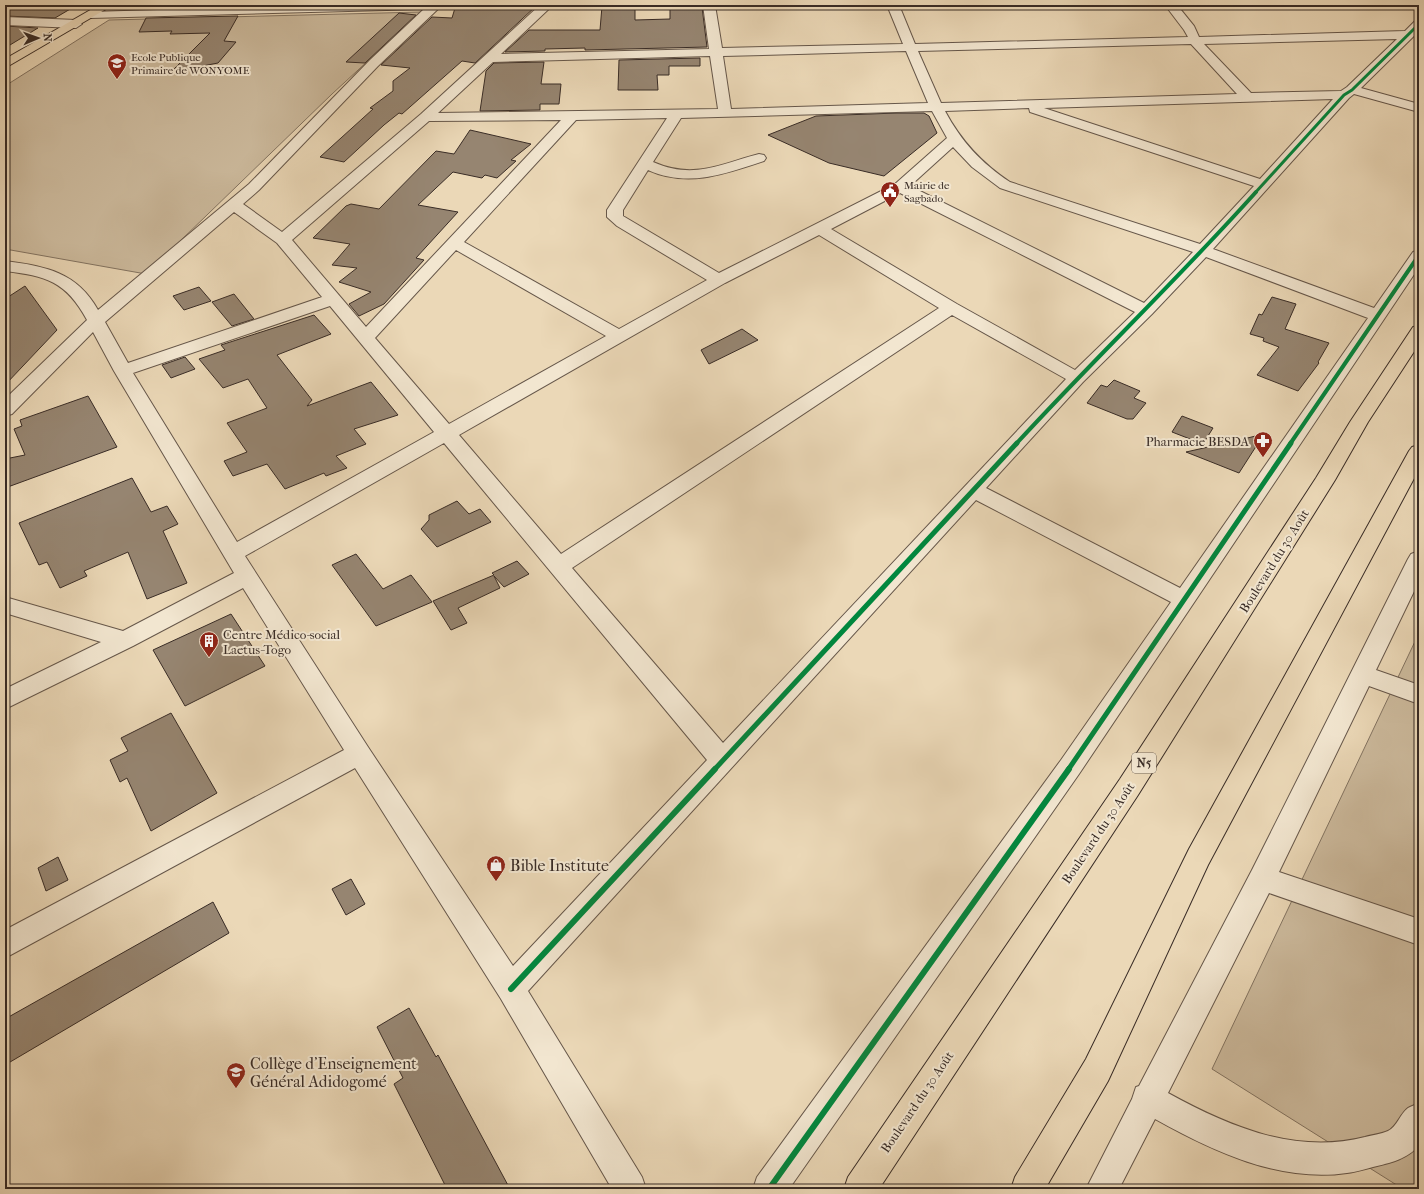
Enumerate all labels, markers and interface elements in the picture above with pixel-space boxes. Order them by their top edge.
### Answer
north arrow [18,18,58,58]
text: N [41,33,54,43]
place label: Ecole Publique Primaire de WONYOME [131,51,250,77]
school or university icon: Ecole Publique Primaire de WONYOME [106,52,128,80]
place label: Mairie de Sagbado [904,179,950,205]
public building icon: Mairie de Sagbado [879,180,901,208]
pharmacy icon: Pharmacie BESDA [1252,430,1274,458]
place label: Pharmacie BESDA [1146,434,1250,449]
street label: Boulevard du 30 Août [1236,506,1312,615]
place label: Centre Médico-social Laetus-Togo [223,627,341,657]
building icon: Centre Médico-social Laetus-Togo [198,630,220,658]
road number: N5 [1132,753,1156,773]
street label: Boulevard du 30 Août [1059,779,1138,887]
shop icon: Bible Institute [485,854,507,882]
place label: Bible Institute [510,856,609,875]
street label: Boulevard du 30 Août [878,1048,957,1156]
place label: Collège d'Enseignement Général Adidogomé [250,1054,417,1091]
school or university icon: Collège d'Enseignement Général Adidogomé [225,1061,247,1089]

